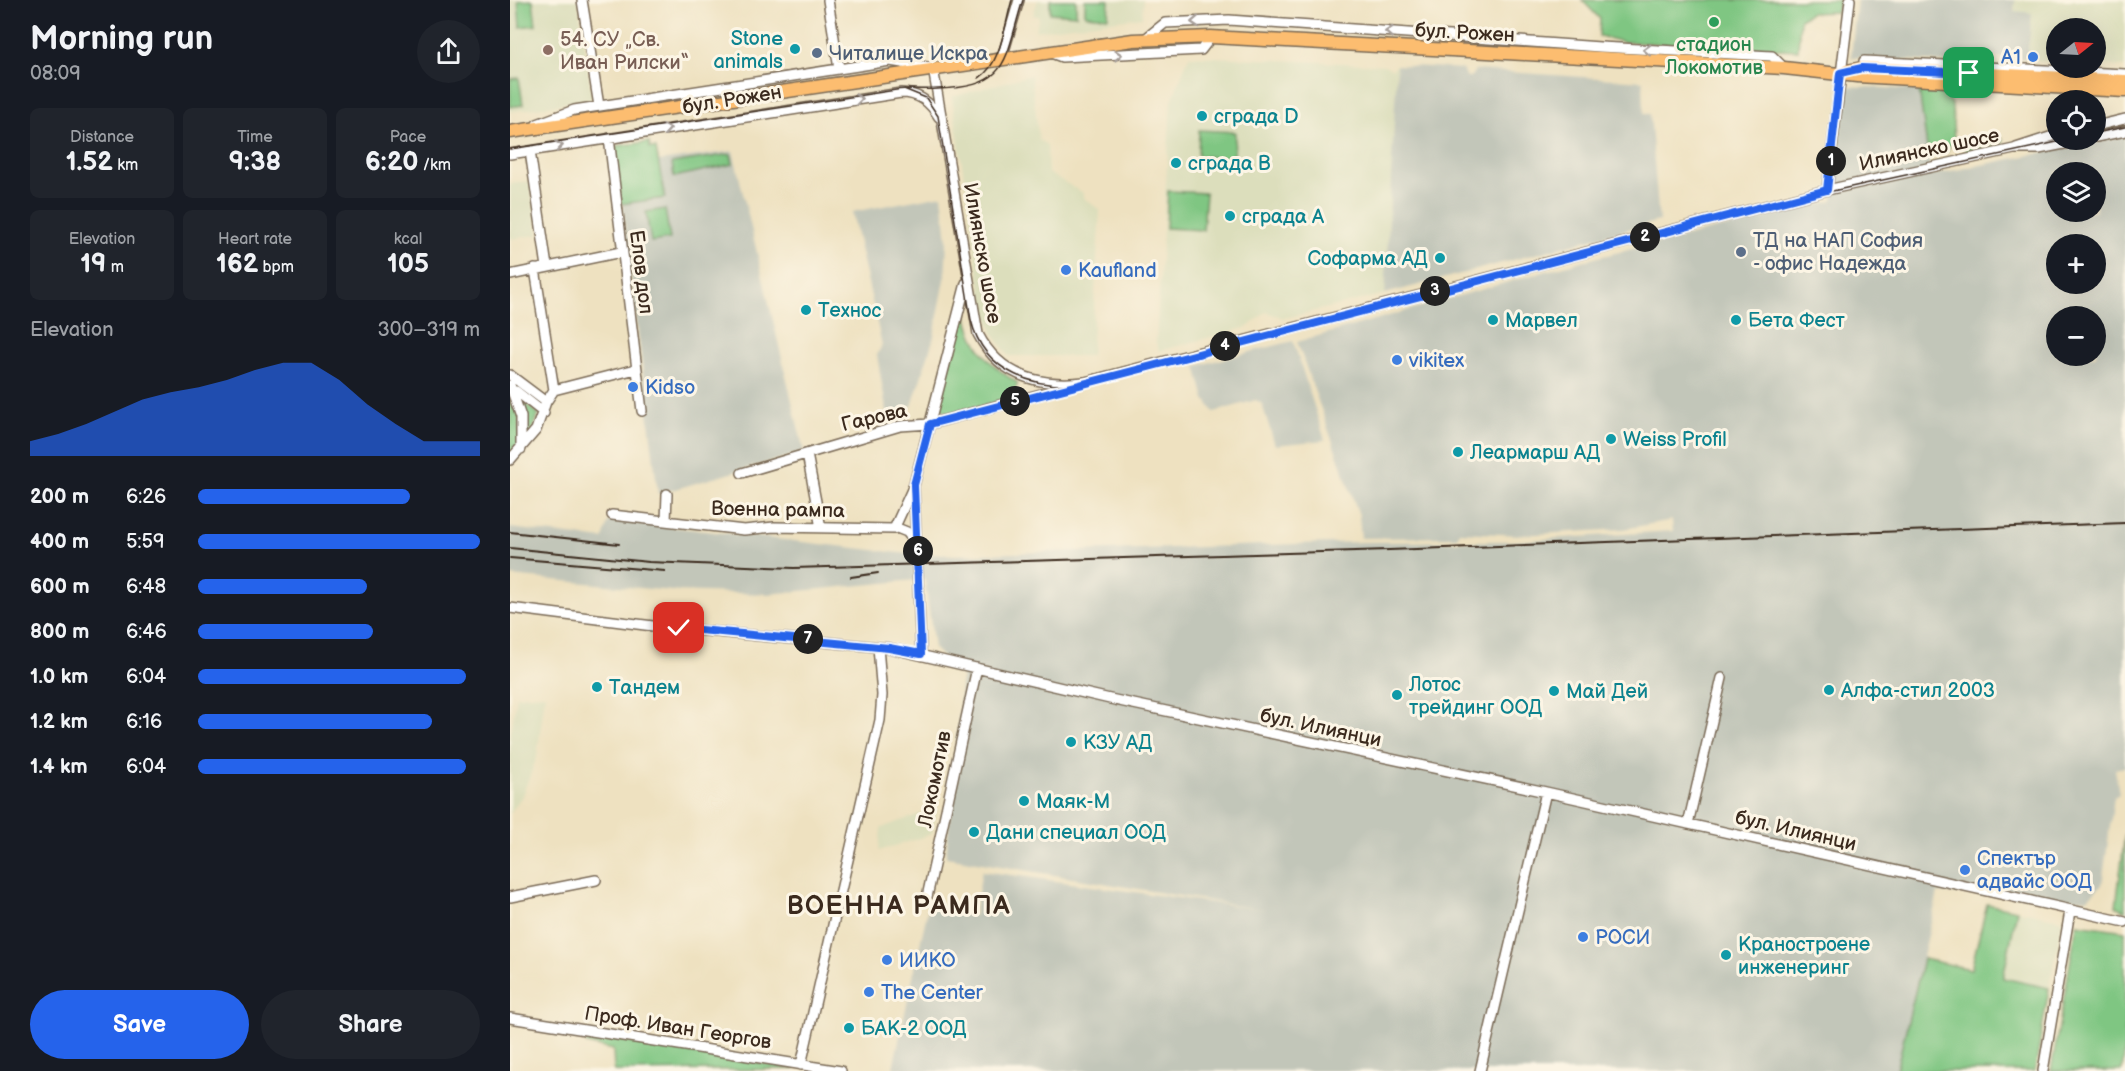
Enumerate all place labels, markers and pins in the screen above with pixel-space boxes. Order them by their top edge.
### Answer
marker: стадион Локомотив [1707,15,1721,29]
place label: Stone animals [714,27,783,74]
place label: 54. СУ „Св. Иван Рилски“ [560,28,689,75]
place label: стадион Локомотив [1664,33,1764,80]
marker: Stone animals [788,42,802,56]
place label: Читалище Искра [829,42,988,66]
marker: 54. СУ „Св. Иван Рилски“ [541,43,555,57]
marker: Читалище Искра [810,46,824,60]
place label: A1 [2001,46,2021,70]
pin [1943,47,1994,98]
marker: A1 [2026,50,2040,64]
place label: сграда D [1214,105,1299,129]
marker: сграда D [1195,109,1209,123]
pin: 1 [1816,146,1846,176]
place label: сграда В [1188,152,1271,176]
marker: сграда В [1169,156,1183,170]
place label: сграда А [1242,205,1325,229]
marker: сграда А [1223,209,1237,223]
pin: 2 [1630,222,1660,252]
place label: ТД на НАП София - офис Надежда [1753,229,1923,276]
marker: ТД на НАП София - офис Надежда [1734,245,1748,259]
place label: Софарма АД [1308,247,1428,271]
marker: Софарма АД [1433,251,1447,265]
place label: Kaufland [1078,259,1157,283]
marker: Kaufland [1059,263,1073,277]
pin: 3 [1420,276,1450,306]
place label: Технос [818,299,882,323]
marker: Технос [799,303,813,317]
place label: Марвел [1505,309,1578,333]
place label: Бета Фест [1748,309,1846,333]
marker: Марвел [1486,313,1500,327]
marker: Бета Фест [1729,313,1743,327]
pin: 4 [1210,331,1240,361]
place label: vikitex [1408,349,1465,373]
marker: vikitex [1390,353,1404,367]
place label: Kidso [645,376,695,400]
marker: Kidso [626,380,640,394]
pin: 5 [1000,386,1030,416]
place label: Weiss Profil [1623,428,1727,452]
marker: Weiss Profil [1604,432,1618,446]
place label: Леармарш АД [1469,441,1600,465]
marker: Леармарш АД [1451,445,1465,459]
pin: 6 [903,536,933,566]
pin [653,602,704,653]
pin: 7 [793,624,823,654]
place label: Лотос трейдинг ООД [1408,673,1542,720]
place label: Тандем [609,676,680,700]
place label: Алфа-стил 2003 [1840,679,1995,703]
marker: Тандем [590,680,604,694]
place label: Май Дей [1566,680,1648,704]
marker: Алфа-стил 2003 [1822,683,1836,697]
marker: Май Дей [1547,684,1561,698]
marker: Лотос трейдинг ООД [1390,688,1404,702]
place label: КЗУ АД [1083,731,1152,755]
marker: КЗУ АД [1064,735,1078,749]
place label: Маяк-М [1036,790,1110,814]
marker: Маяк-М [1017,794,1031,808]
place label: Дани специал ООД [986,821,1166,845]
marker: Дани специал ООД [967,825,981,839]
place label: Спектър адвайс ООД [1977,847,2092,894]
marker: Спектър адвайс ООД [1958,863,1972,877]
place label: РОСИ [1595,926,1650,950]
marker: РОСИ [1576,930,1590,944]
place label: Краностроене инженеринг [1738,933,1870,980]
marker: Краностроене инженеринг [1719,948,1733,962]
place label: ИИКО [899,949,956,973]
marker: ИИКО [880,953,894,967]
place label: The Center [881,981,984,1005]
marker: The Center [862,985,876,999]
place label: БАК-2 ООД [861,1017,967,1041]
marker: БАК-2 ООД [842,1021,856,1035]

